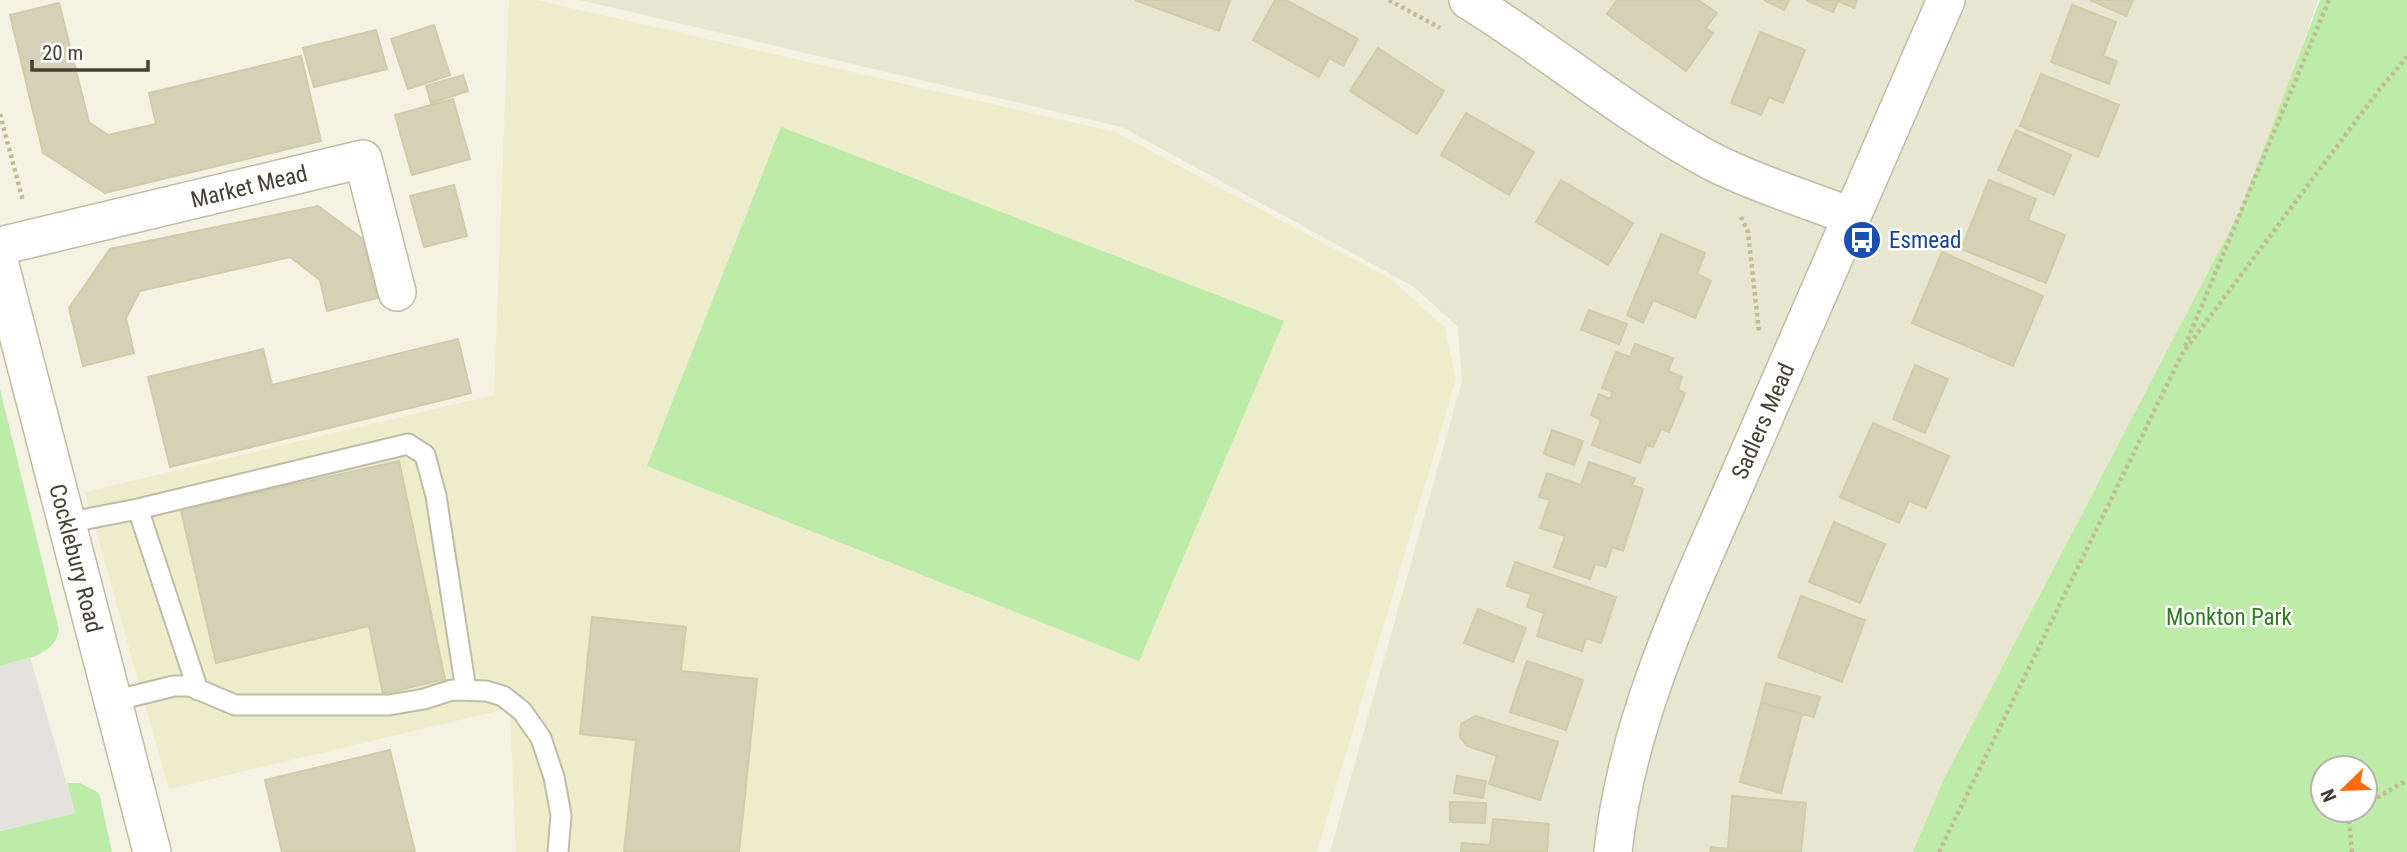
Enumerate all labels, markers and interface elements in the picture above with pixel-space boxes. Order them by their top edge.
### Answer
scale bar [32,28,147,72]
text: 20 m [42,41,83,65]
street label: Market Mead [188,160,310,214]
bus stop icon: Esmead [1841,219,1883,261]
place label: Esmead [1889,227,1961,254]
street label: Sadlers Mead [1726,359,1800,484]
street label: Cocklebury Road [43,481,108,636]
park label: Monkton Park [2166,604,2293,631]
north arrow [2309,754,2379,824]
text: N [2316,786,2342,805]

